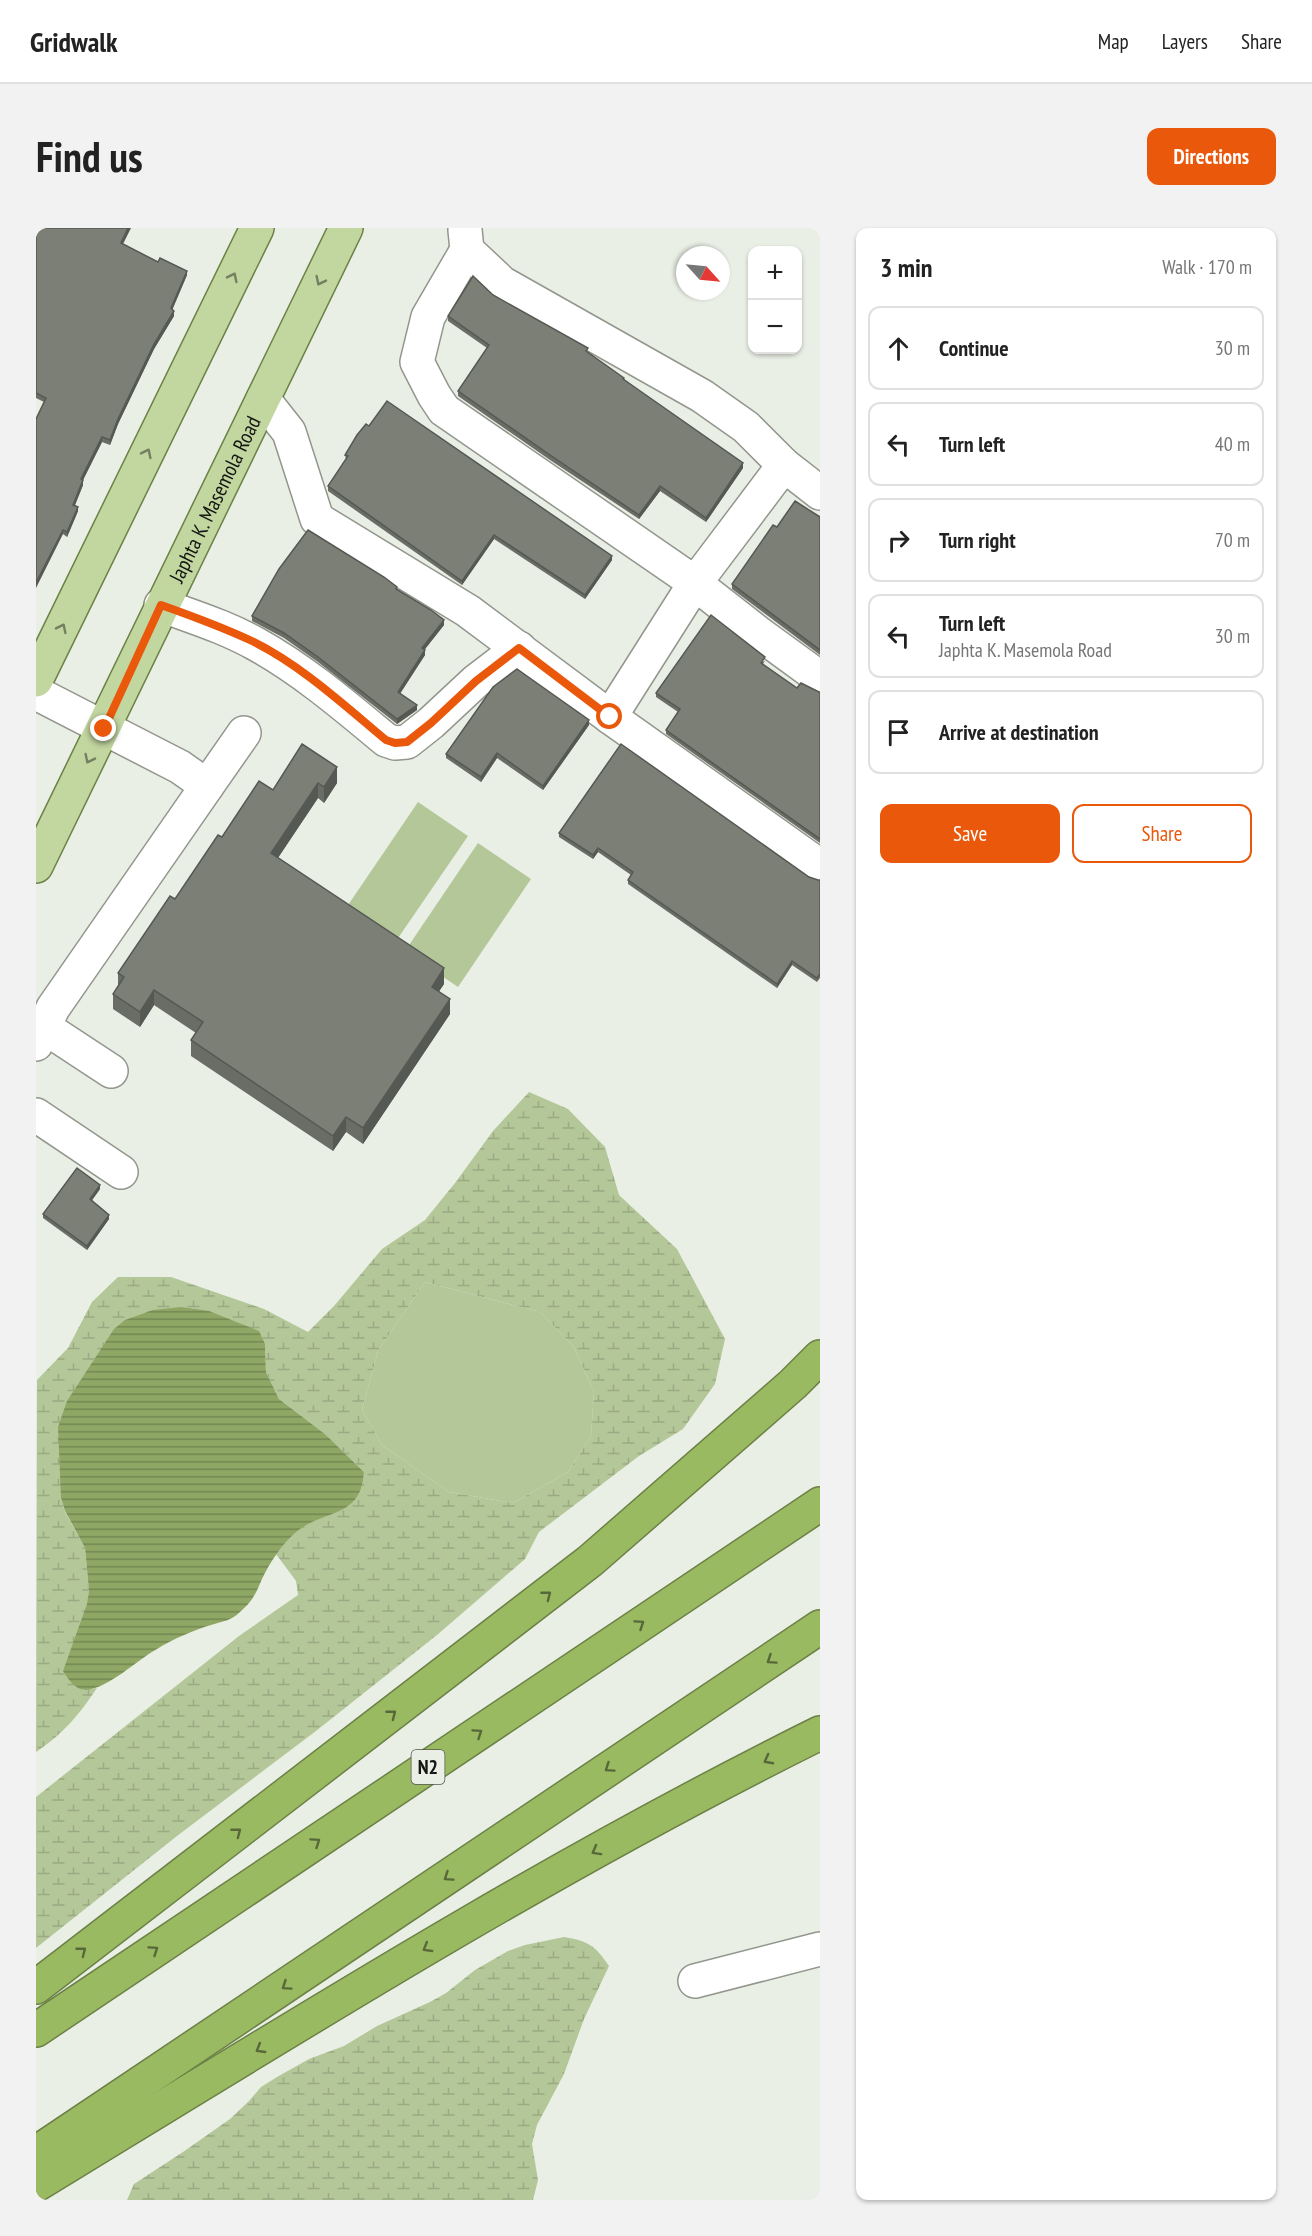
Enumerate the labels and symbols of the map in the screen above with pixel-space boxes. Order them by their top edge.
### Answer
north arrow [676,246,730,300]
one-way arrow [226,273,237,284]
one-way arrow [316,274,327,285]
street label: Japhta K. Masemola Road [162,411,266,588]
one-way arrow [140,448,152,459]
one-way arrow [54,623,66,634]
route start [596,703,622,729]
route end [90,715,116,741]
one-way arrow [85,752,96,763]
one-way arrow [540,1591,551,1602]
one-way arrow [633,1620,644,1631]
one-way arrow [767,1653,778,1664]
one-way arrow [385,1710,396,1721]
one-way arrow [471,1729,482,1740]
road number: N2 [412,1750,444,1784]
one-way arrow [763,1753,774,1764]
one-way arrow [605,1761,616,1772]
one-way arrow [230,1829,241,1840]
one-way arrow [310,1838,321,1849]
one-way arrow [591,1844,602,1855]
one-way arrow [443,1870,454,1881]
one-way arrow [423,1941,433,1953]
one-way arrow [148,1946,159,1957]
one-way arrow [76,1947,87,1958]
one-way arrow [282,1979,293,1990]
one-way arrow [256,2042,266,2054]

